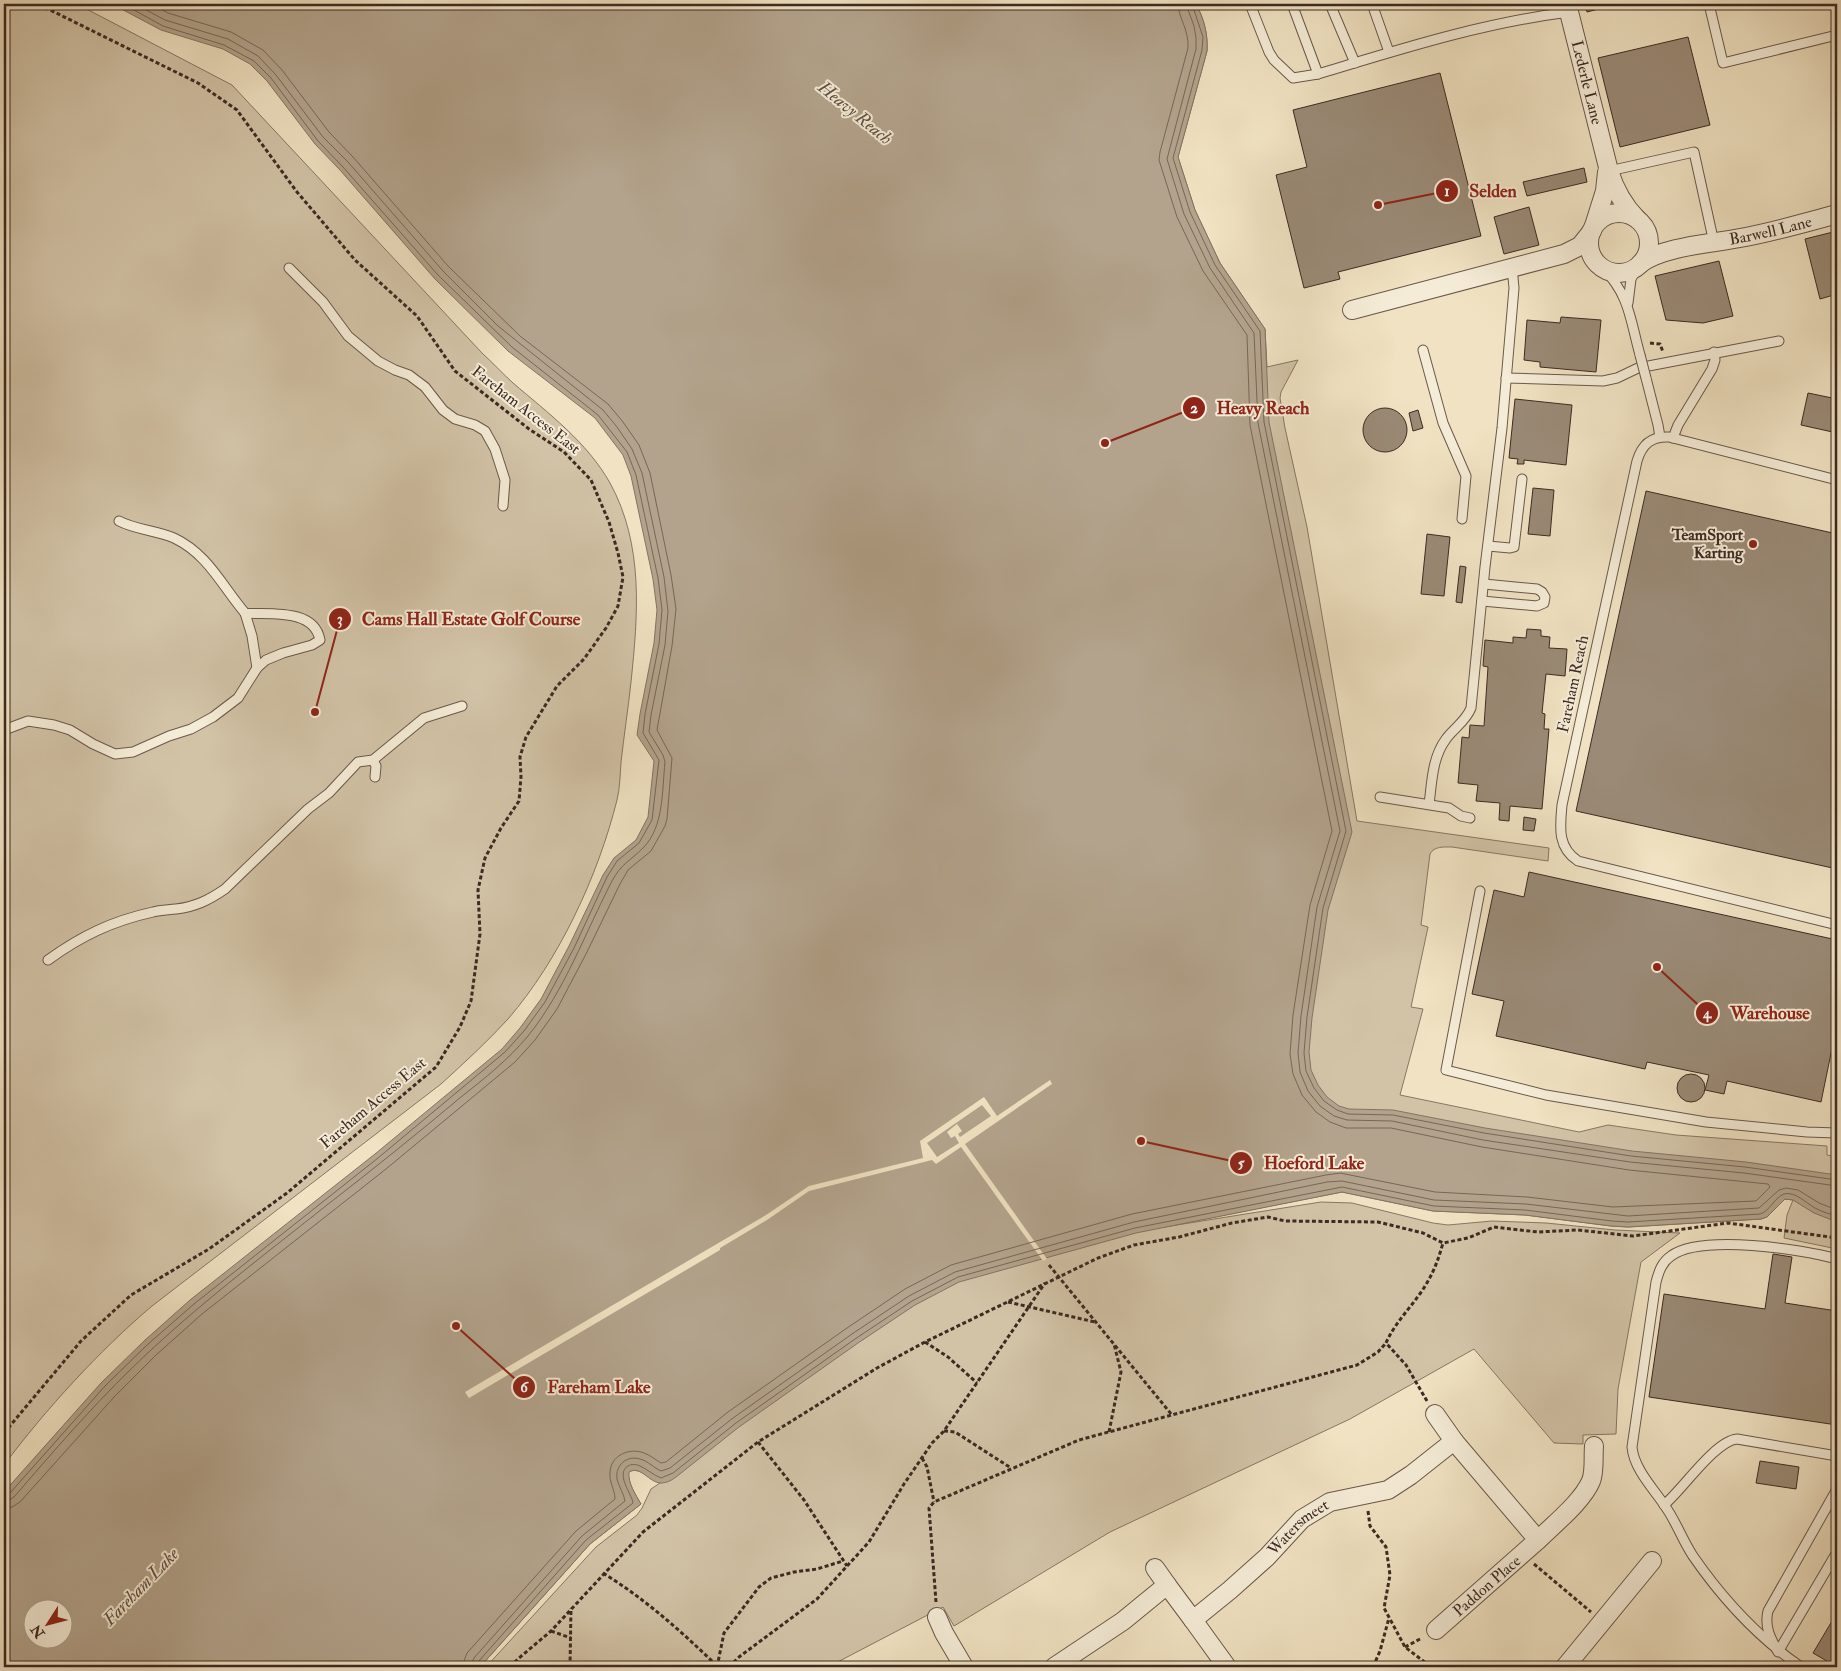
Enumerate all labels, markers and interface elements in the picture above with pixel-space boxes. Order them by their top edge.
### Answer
street label: Lederle Lane [1567,38,1607,127]
water label: Heavy Reach [812,75,897,150]
callout: Selden [1435,174,1527,207]
text: Selden [1469,180,1518,203]
text: 1 [1444,182,1450,201]
street label: Barwell Lane [1728,211,1814,250]
street label: Fareham Access East [468,361,584,459]
callout: Heavy Reach [1181,391,1319,424]
text: Heavy Reach [1216,397,1310,420]
text: 2 [1190,399,1198,418]
place label: TeamSport Karting [1671,525,1744,564]
marker: TeamSport Karting [1747,538,1759,550]
callout: Cams Hall Estate Golf Course [327,602,591,635]
text: Cams Hall Estate Golf Course [362,608,581,631]
text: 3 [337,610,343,629]
street label: Fareham Reach [1553,633,1593,734]
callout: Warehouse [1695,996,1819,1029]
text: Warehouse [1729,1002,1810,1025]
text: 4 [1702,1004,1712,1023]
street label: Fareham Access East [316,1053,430,1153]
callout: Hoeford Lake [1229,1147,1374,1180]
text: Hoeford Lake [1264,1152,1365,1175]
text: 5 [1238,1154,1245,1173]
callout: Fareham Lake [512,1371,660,1404]
text: Fareham Lake [547,1376,651,1399]
text: 6 [520,1378,529,1397]
street label: Watersmeet [1263,1495,1332,1560]
water label: Fareham Lake [97,1543,185,1631]
street label: Paddon Place [1449,1551,1525,1621]
north arrow [22,1598,72,1648]
text: N [27,1621,49,1642]

